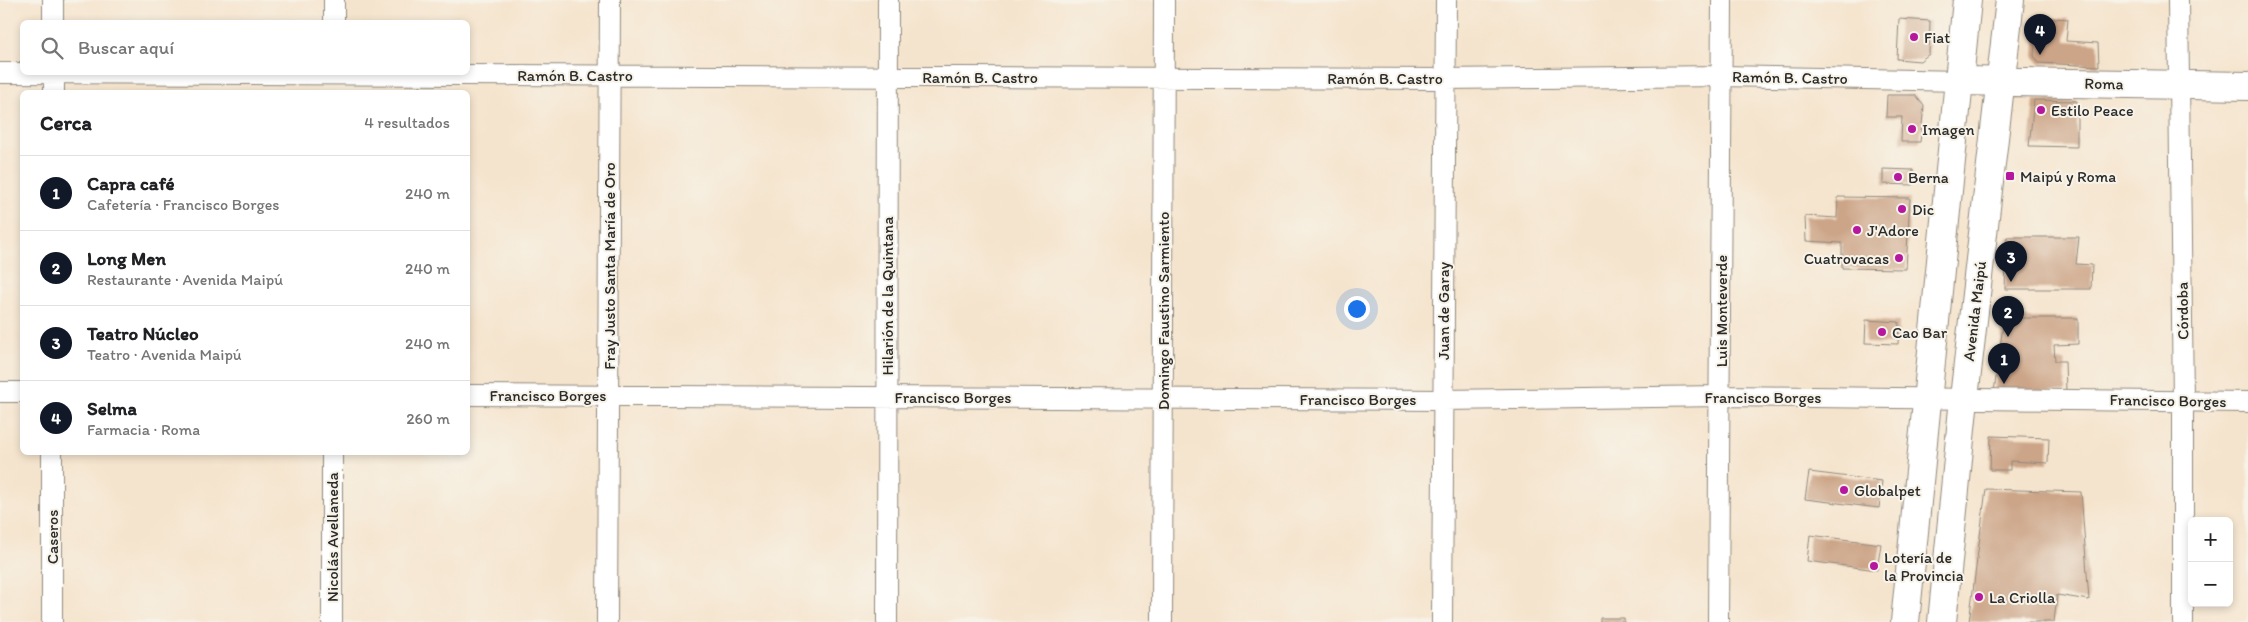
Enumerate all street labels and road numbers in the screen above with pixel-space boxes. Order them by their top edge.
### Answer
street label: Ramón B. Castro [517,66,633,85]
street label: Ramón B. Castro [1732,67,1848,88]
street label: Ramón B. Castro [922,68,1038,87]
street label: Ramón B. Castro [1327,69,1443,88]
street label: Roma [2084,74,2124,93]
street label: Fray Justo Santa María de Oro [600,162,619,370]
street label: Domingo Faustino Sarmiento [1154,212,1173,410]
street label: Hilarión de la Quintana [878,216,897,375]
street label: Luis Monteverde [1712,255,1731,367]
street label: Avenida Maipú [1959,260,1990,362]
street label: Juan de Garay [1434,261,1453,360]
street label: Córdoba [2172,282,2193,340]
street label: Francisco Borges [490,386,606,405]
street label: Francisco Borges [895,388,1011,407]
street label: Francisco Borges [1705,388,1821,407]
street label: Francisco Borges [1300,390,1416,409]
street label: Francisco Borges [2109,390,2227,411]
street label: Nicolás Avellaneda [323,471,342,602]
street label: Caseros [43,510,62,564]

